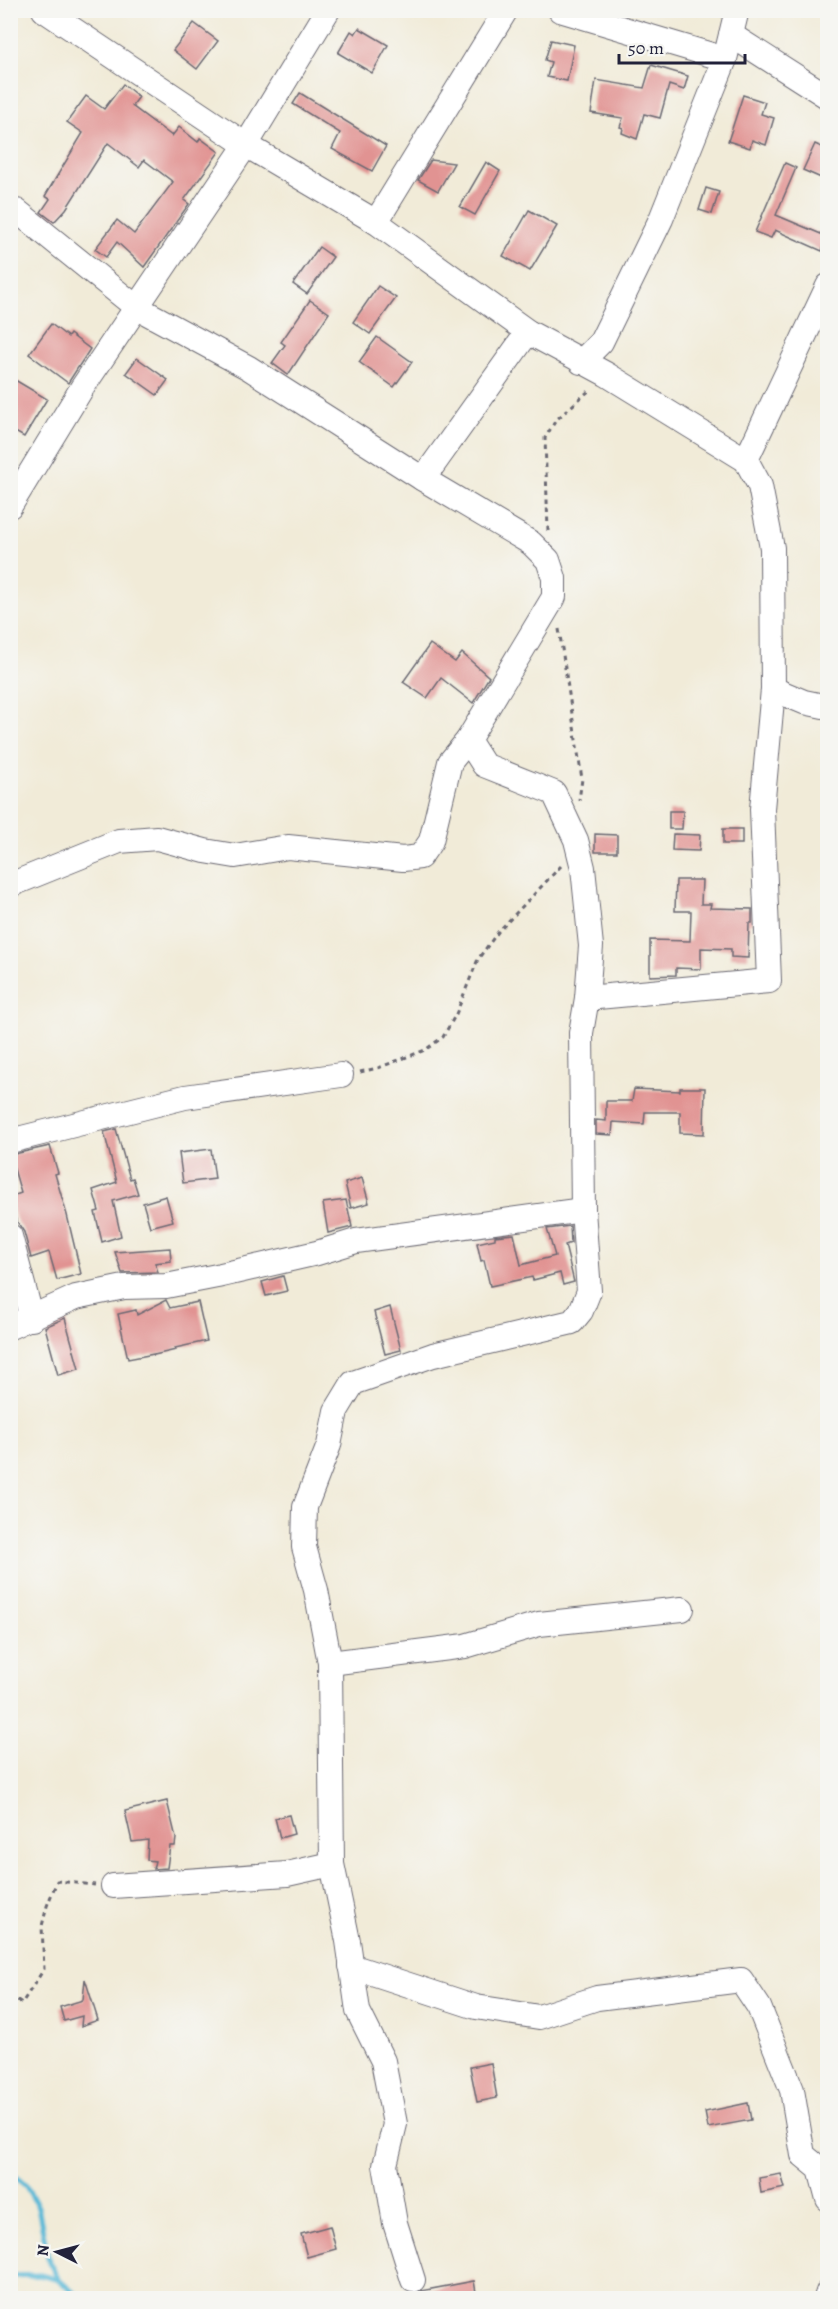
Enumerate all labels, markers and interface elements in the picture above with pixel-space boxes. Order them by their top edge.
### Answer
scale bar [619,27,745,65]
text: 50 m [628,36,664,60]
north arrow [27,2222,87,2282]
text: N [32,2243,55,2257]

